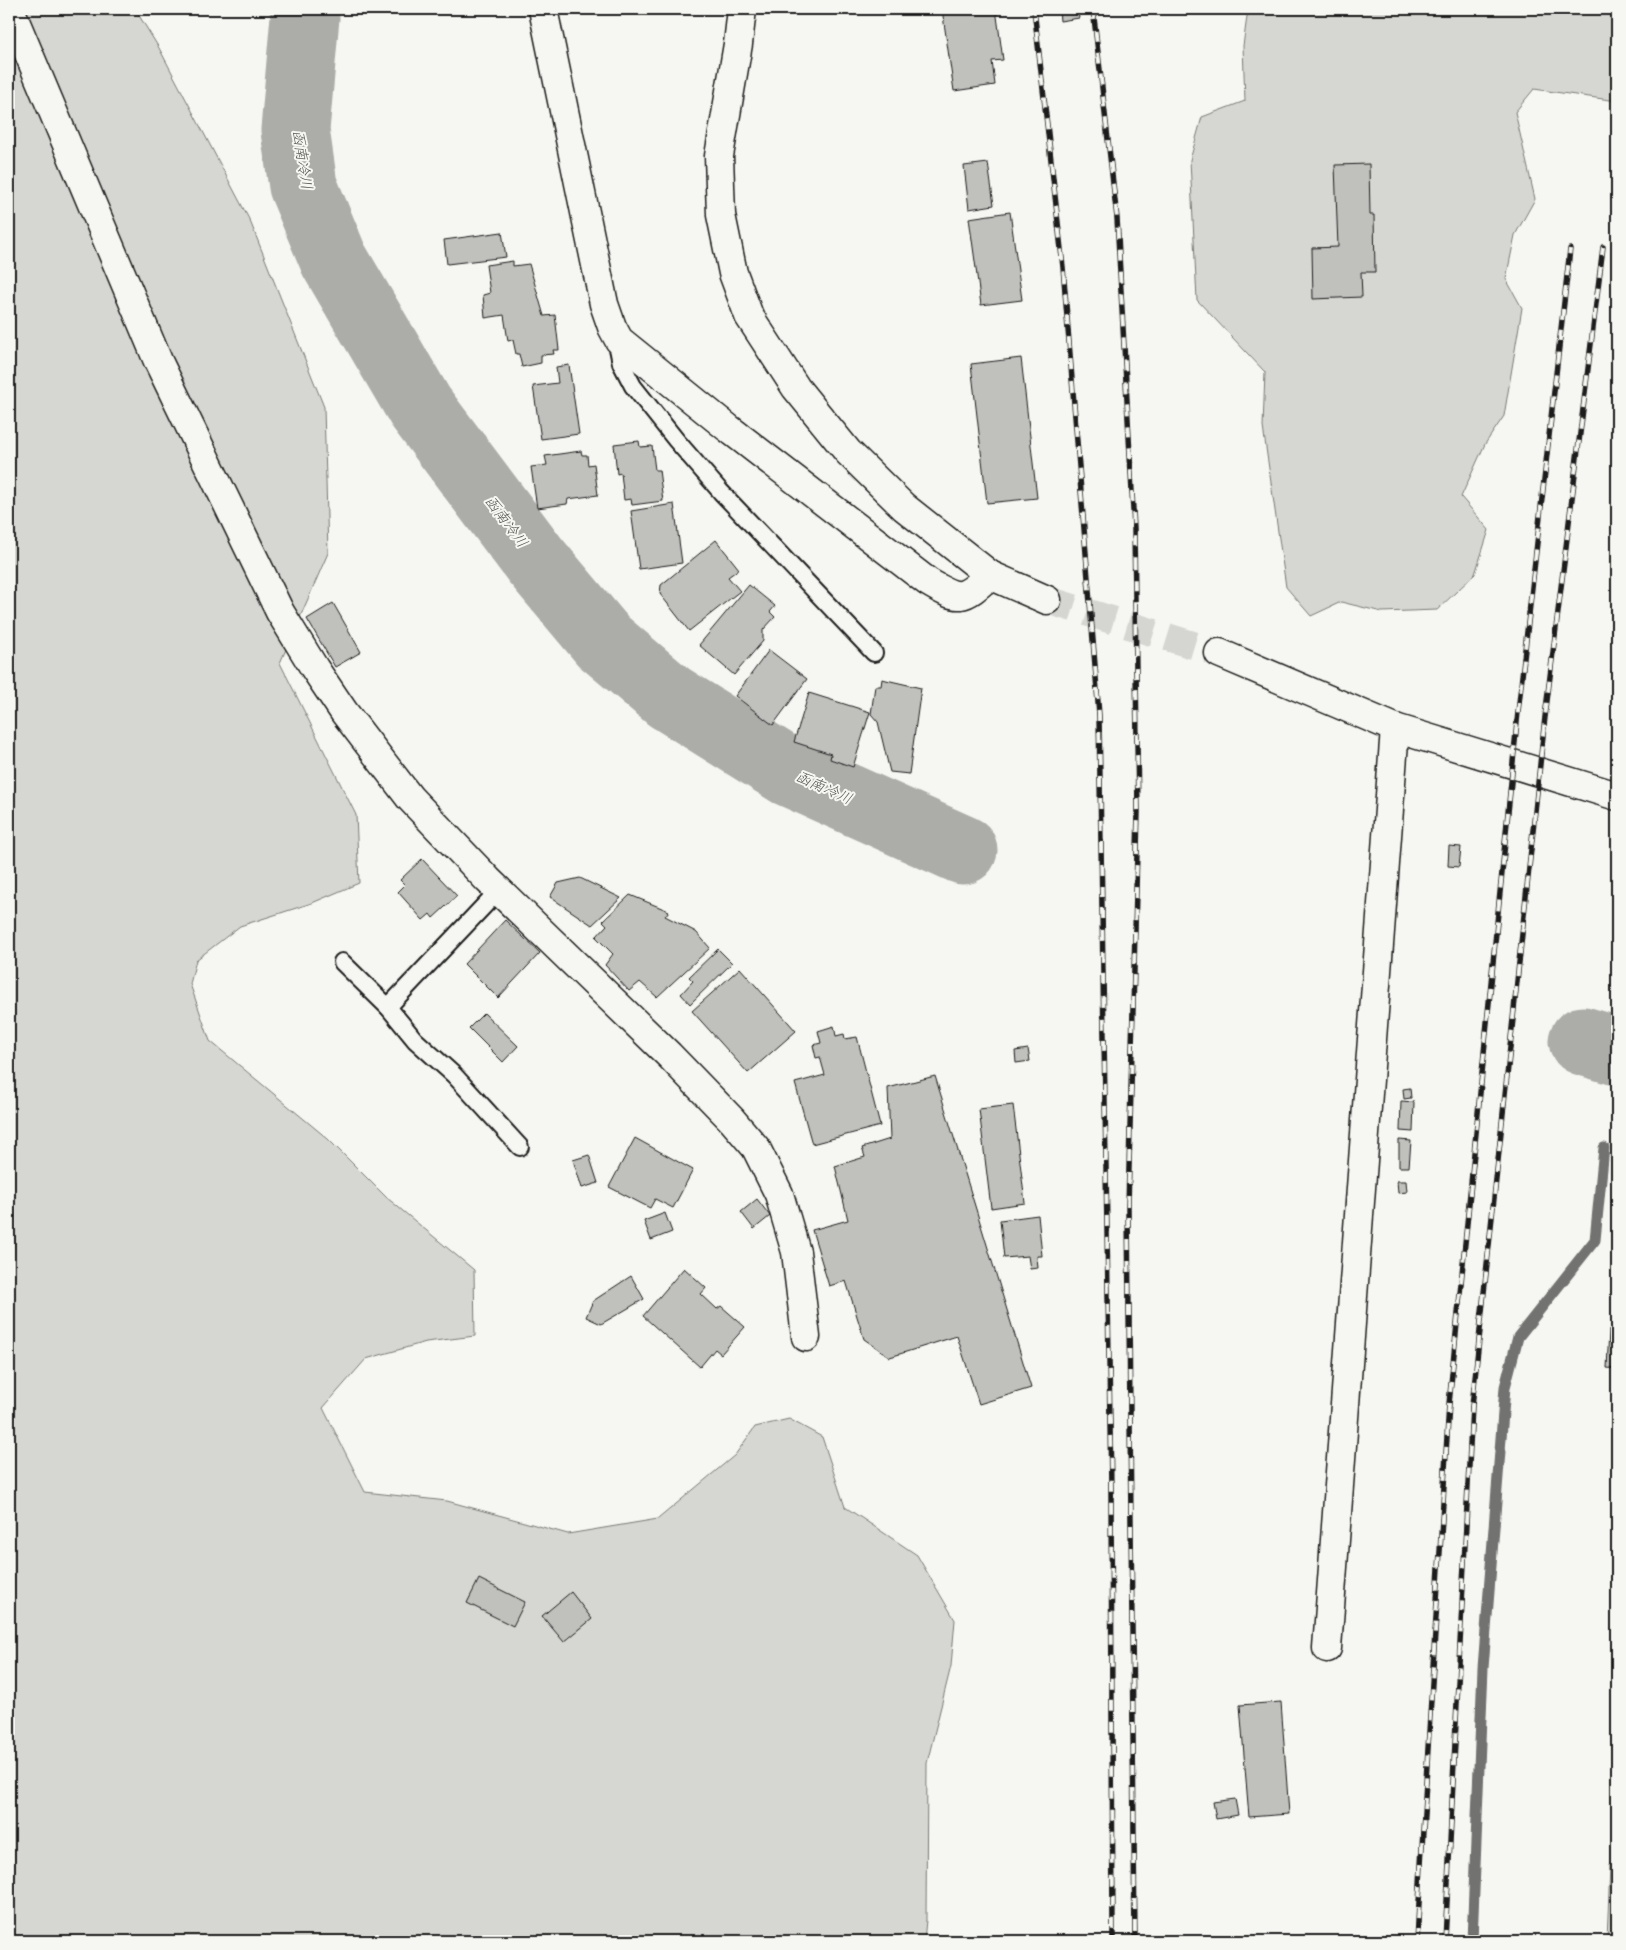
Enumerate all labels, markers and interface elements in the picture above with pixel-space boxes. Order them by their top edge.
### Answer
water label: 函南冷川 [288,129,316,191]
water label: 函南冷川 [480,492,532,552]
water label: 函南冷川 [793,767,855,809]

